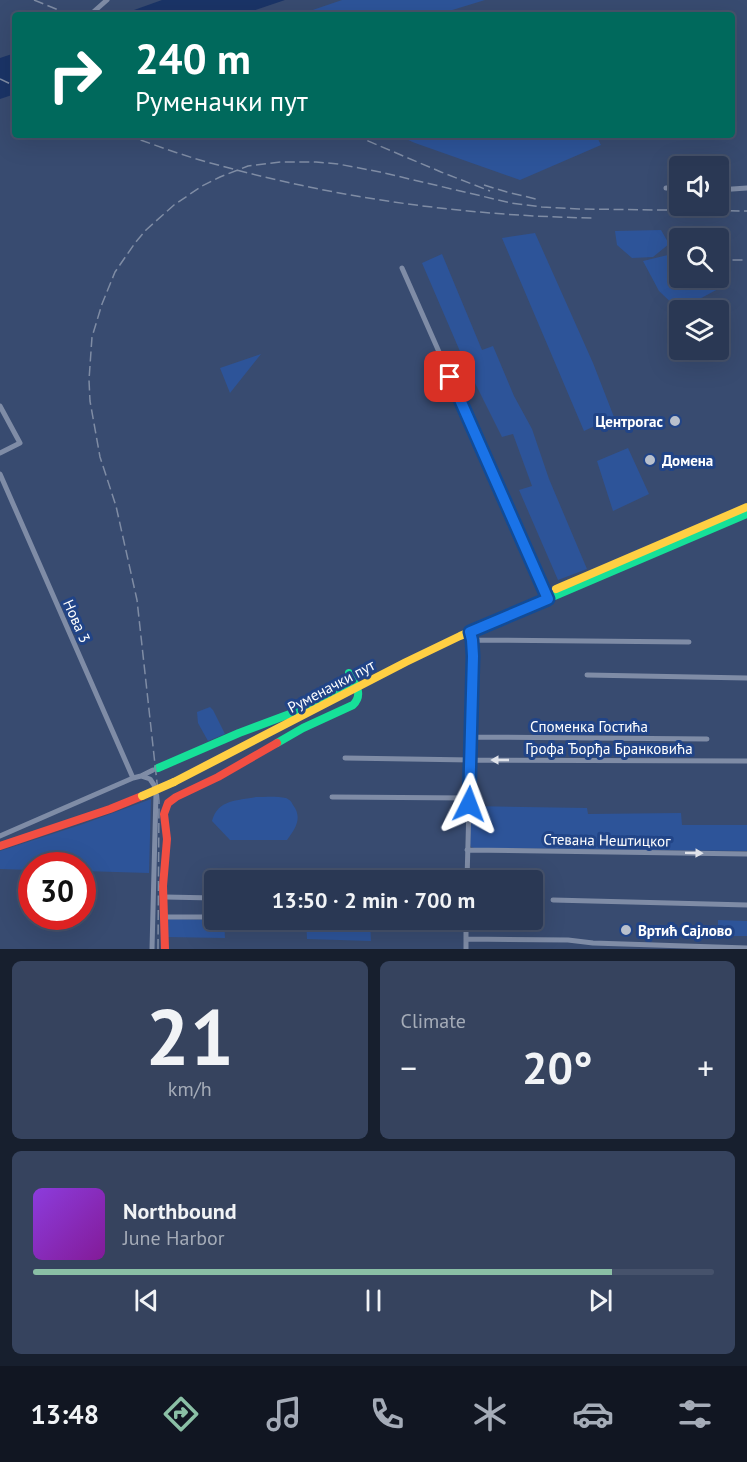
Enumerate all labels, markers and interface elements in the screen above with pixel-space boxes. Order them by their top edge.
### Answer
text: 240 m [135,31,251,86]
icon: right [36,36,114,114]
text: Руменачки пут [135,84,308,118]
map controls [669,156,729,360]
button: sound [669,156,729,216]
button: search [669,228,729,288]
button: layers [669,300,729,360]
pin [424,351,475,402]
icon: arrive [433,360,466,393]
place label: Центрогас [595,412,663,431]
marker: Центрогас [668,414,682,428]
place label: Домена [662,451,713,470]
marker: Домена [643,453,657,467]
street label: Нова 3 [59,596,95,646]
street label: Руменачки пут [284,655,378,717]
street label: Споменка Гостића [530,717,648,736]
street label: Грофа Ђорђа Бранковића [525,739,693,758]
one-way arrow [490,755,509,765]
position arrow [437,772,501,836]
street label: Стевана Нештицког [543,829,671,851]
one-way arrow [684,848,703,858]
speed limit sign: 30 [18,852,96,930]
text: 13:50 · 2 min · 700 m [272,886,475,914]
place label: Вртић Сајлово [638,921,732,940]
marker: Вртић Сајлово [619,923,633,937]
text: 21 [146,986,234,1087]
text: Climate [401,1008,466,1034]
text: 20° [522,1038,593,1096]
text: − [401,1046,417,1089]
text: + [697,1046,714,1089]
text: km/h [168,1076,212,1102]
text: Northbound [123,1197,237,1225]
text: June Harbor [123,1225,225,1251]
icon: previous [130,1284,163,1317]
icon: pause [357,1284,390,1317]
icon: next [584,1284,617,1317]
icon: directions [160,1393,202,1435]
icon: music [263,1393,305,1435]
icon: phone [366,1393,408,1435]
icon: climate [469,1393,511,1435]
icon: car [572,1393,614,1435]
icon: filters [674,1393,716,1435]
text: 13:48 [30,1397,99,1431]

